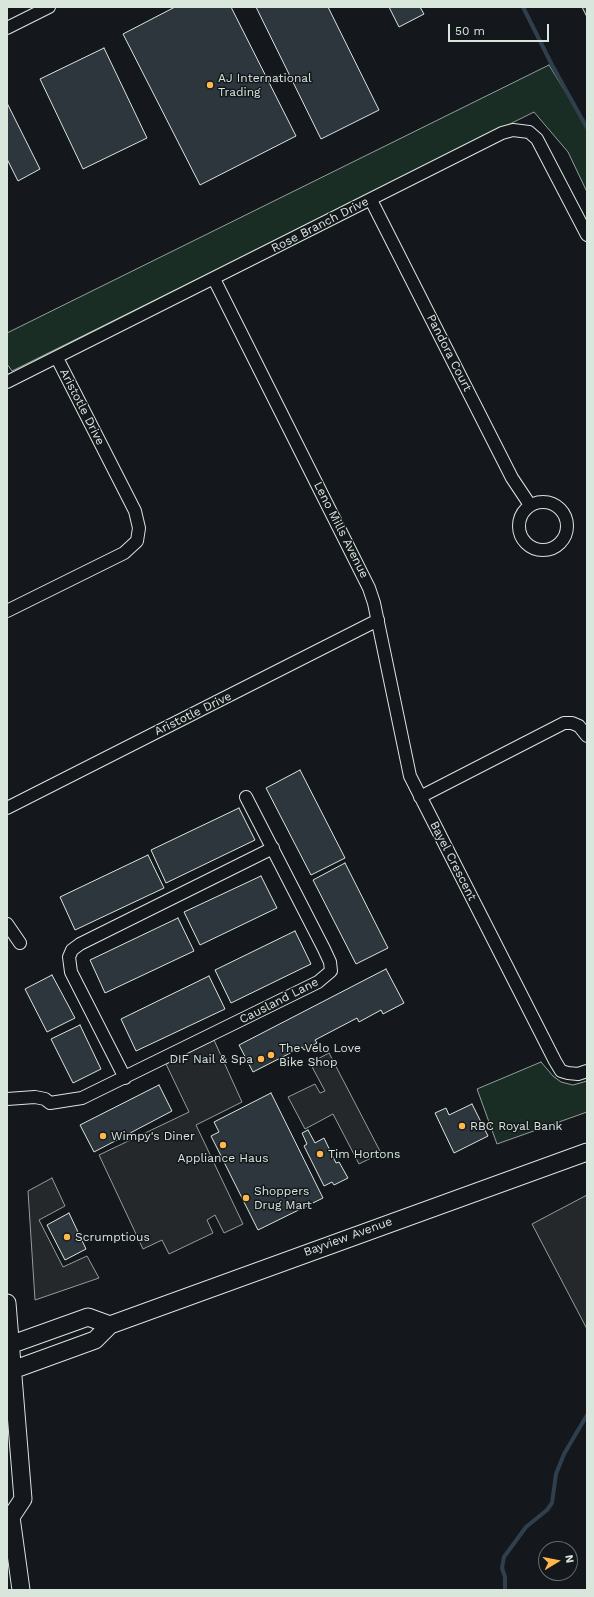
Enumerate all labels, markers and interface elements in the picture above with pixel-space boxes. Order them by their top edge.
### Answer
scale bar [450,16,551,42]
text: 50 m [455,24,485,38]
place label: AJ International Trading [218,71,312,99]
marker: AJ International Trading [205,80,215,90]
street label: Rose Branch Drive [269,194,371,256]
street label: Pandora Court [423,312,475,394]
street label: Aristotle Drive [57,366,107,448]
street label: Leno Mills Avenue [310,479,372,581]
street label: Aristotle Drive [152,689,234,739]
street label: Bayel Crescent [427,819,479,903]
street label: Causland Lane [237,975,321,1027]
place label: The Velo Love Bike Shop [279,1041,361,1069]
marker: The Velo Love Bike Shop [266,1050,276,1060]
place label: DIF Nail & Spa [169,1052,253,1066]
marker: DIF Nail & Spa [256,1054,266,1064]
place label: RBC Royal Bank [470,1119,562,1133]
marker: RBC Royal Bank [457,1121,467,1131]
place label: Wimpy's Diner [111,1129,195,1143]
marker: Wimpy's Diner [98,1131,108,1141]
marker: Appliance Haus [218,1140,228,1150]
place label: Tim Hortons [328,1147,400,1161]
marker: Tim Hortons [315,1149,325,1159]
place label: Appliance Haus [177,1151,269,1165]
place label: Shoppers Drug Mart [254,1184,312,1212]
marker: Shoppers Drug Mart [241,1193,251,1203]
street label: Bayview Avenue [302,1214,394,1260]
place label: Scrumptious [75,1230,150,1244]
marker: Scrumptious [62,1232,72,1242]
north arrow [538,1541,578,1581]
text: N [562,1554,576,1564]

